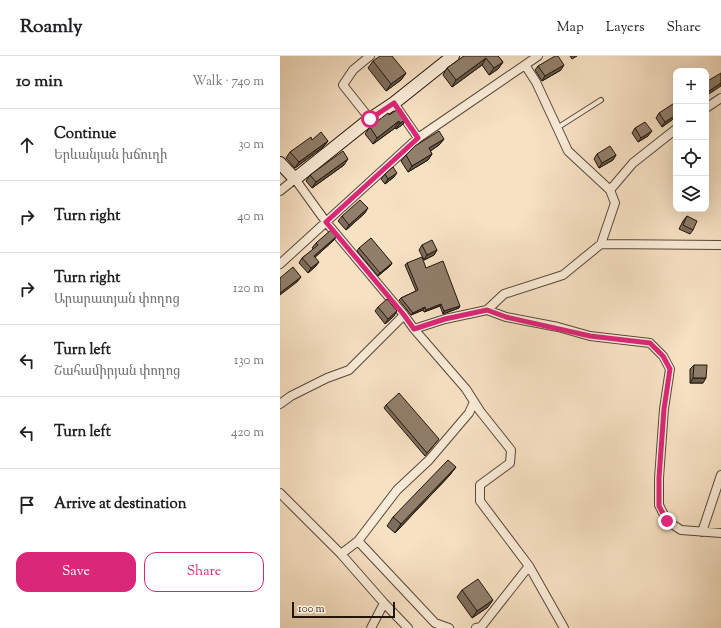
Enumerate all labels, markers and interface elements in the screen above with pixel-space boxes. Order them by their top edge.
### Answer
text: Roamly [20,14,83,41]
text: Map [557,18,584,38]
text: Layers [606,18,644,38]
text: Share [666,18,701,38]
map controls [673,68,709,212]
button: + [673,68,709,104]
text: 10 min [16,70,63,94]
text: Walk · 740 m [192,73,264,91]
button: − [673,104,709,140]
route start [361,110,379,128]
text: Continue [54,124,116,145]
icon: ahead [16,134,38,156]
text: 30 m [238,136,264,154]
button: locate [673,140,709,176]
text: Երևանյան խճուղի [54,147,167,165]
button: layers [673,176,709,212]
icon: right [16,206,38,228]
text: Turn right [54,206,120,227]
text: 40 m [237,208,264,226]
text: Turn right [54,268,120,289]
icon: right [16,278,38,300]
text: 120 m [233,280,264,298]
text: Արարատյան փողոց [54,291,180,309]
text: Turn left [54,340,111,361]
icon: left [16,350,38,372]
text: 130 m [234,352,264,370]
text: Շահամիրյան փողոց [54,363,180,381]
icon: left [16,422,38,444]
text: Turn left [54,422,111,443]
text: 420 m [231,424,264,442]
icon: arrive [16,494,38,516]
text: Arrive at destination [54,494,187,515]
route end [658,512,676,530]
button: Save [16,552,136,592]
button: Share [144,552,264,592]
scale bar [292,600,395,619]
text: 100 m [298,601,325,617]

